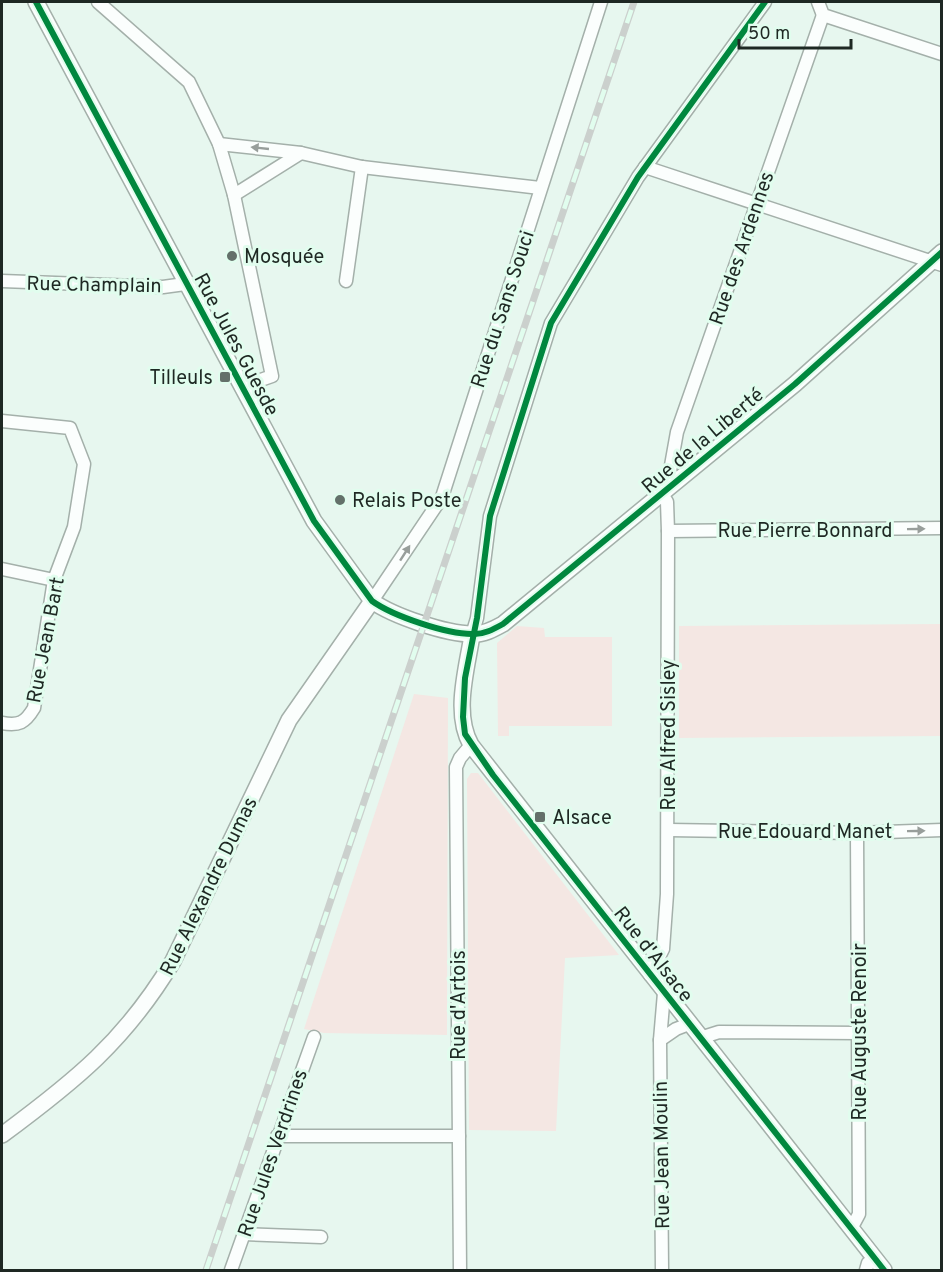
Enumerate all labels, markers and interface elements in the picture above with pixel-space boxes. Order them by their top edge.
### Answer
scale bar [739,12,852,50]
text: 50 m [748,23,790,46]
one-way arrow [250,143,269,153]
street label: Rue des Ardennes [704,168,781,329]
street label: Rue du Sans Souci [466,228,542,392]
place label: Mosquée [244,245,324,271]
marker: Mosquée [225,249,239,263]
street label: Rue Jules Guesde [187,269,284,421]
street label: Rue Champlain [26,272,162,300]
place label: Tilleuls [149,366,213,392]
marker: Tilleuls [218,370,232,384]
street label: Rue de la Liberté [637,383,770,500]
place label: Relais Poste [352,489,461,515]
marker: Relais Poste [333,493,347,507]
street label: Rue Pierre Bonnard [717,519,893,545]
one-way arrow [906,524,925,534]
one-way arrow [399,544,410,561]
street label: Rue Jean Bart [22,575,72,706]
street label: Rue Alfred Sisley [657,659,683,811]
street label: Rue Alexandre Dumas [155,793,264,981]
place label: Alsace [552,806,612,832]
marker: Alsace [533,810,547,824]
street label: Rue Edouard Manet [718,820,892,846]
one-way arrow [907,826,926,835]
street label: Rue d'Alsace [607,902,698,1009]
street label: Rue Auguste Renoir [848,943,874,1121]
street label: Rue d'Artois [447,950,473,1060]
street label: Rue Jules Verdrines [233,1066,315,1241]
street label: Rue Jean Moulin [649,1081,677,1229]

